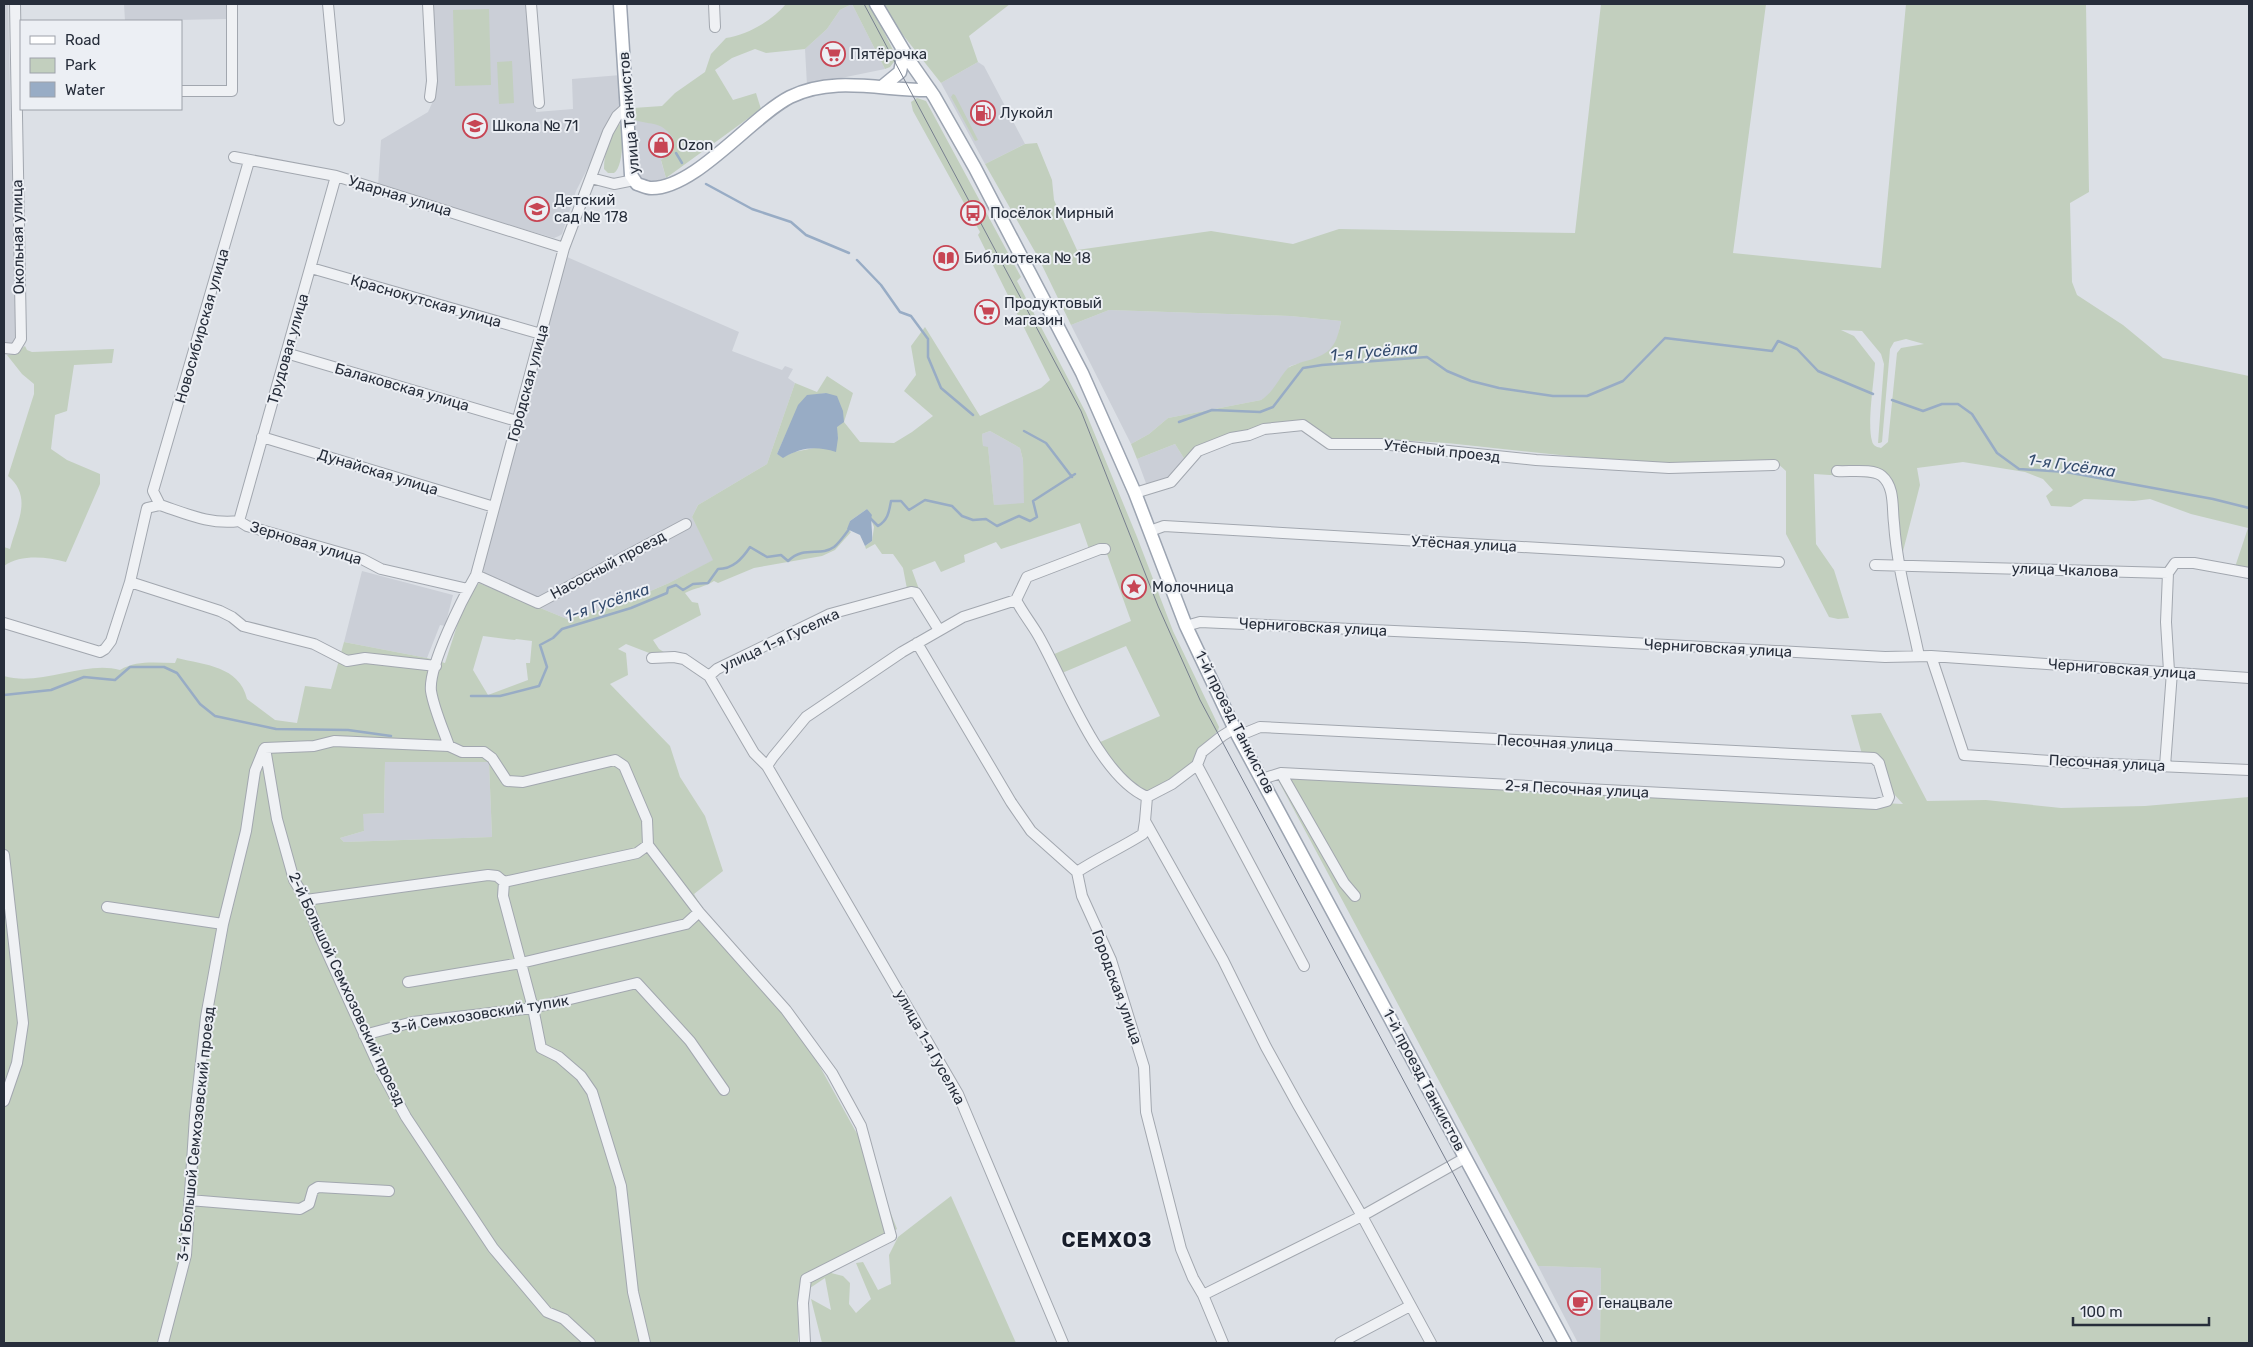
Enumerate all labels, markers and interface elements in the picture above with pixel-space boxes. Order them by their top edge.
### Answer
legend [20,20,182,110]
text: Road [65,31,101,49]
supermarket icon: Пятёрочка [820,41,846,67]
place label: Пятёрочка [850,45,927,63]
street label: улица Танкистов [615,51,643,175]
text: Park [65,56,96,74]
text: Water [65,81,105,99]
fuel station icon: Лукойл [970,100,996,126]
place label: Лукойл [1000,104,1053,122]
school or university icon: Школа № 71 [462,113,488,139]
place label: Школа № 71 [492,117,578,135]
shop icon: Ozon [648,132,674,158]
place label: Ozon [678,136,713,154]
street label: Ударная улица [346,172,454,220]
street label: Окольная улица [8,179,28,295]
place label: Детский сад № 178 [554,191,628,226]
school or university icon: Детский сад № 178 [524,196,550,222]
bus stop icon: Посёлок Мирный [960,200,986,226]
place label: Посёлок Мирный [990,204,1114,222]
library icon: Библиотека № 18 [933,245,959,271]
street label: Новосибирская улица [171,247,233,405]
place label: Библиотека № 18 [964,249,1091,267]
street label: Краснокутская улица [348,271,504,331]
street label: Трудовая улица [264,291,312,407]
place label: Продуктовый магазин [1004,294,1102,329]
supermarket icon: Продуктовый магазин [974,299,1000,325]
street label: Городская улица [504,322,552,444]
water label: 1-я Гусёлка [1329,338,1419,365]
street label: Балаковская улица [333,359,471,415]
street label: Утёсный проезд [1383,436,1501,466]
street label: Дунайская улица [316,445,440,499]
water label: 1-я Гусёлка [2027,450,2117,481]
street label: Зерновая улица [248,517,364,569]
street label: Насосный проезд [547,527,669,603]
street label: Утёсная улица [1411,532,1517,556]
street label: улица Чкалова [2011,559,2119,581]
place icon: Молочница [1121,574,1147,600]
place label: Молочница [1152,578,1234,596]
water label: 1-я Гусёлка [562,579,652,626]
street label: улица 1-я Гуселка [718,605,842,675]
street label: Черниговская улица [1238,614,1388,640]
street label: Черниговская улица [1643,635,1793,661]
street label: 1-й проезд Танкистов [1191,648,1279,796]
street label: Черниговская улица [2047,655,2197,683]
street label: Песочная улица [1496,731,1614,755]
street label: Песочная улица [2048,751,2166,775]
street label: 2-я Песочная улица [1505,776,1649,802]
street label: 2-й Большой Семхозовский проезд [285,869,409,1109]
street label: Городская улица [1088,927,1146,1047]
street label: улица 1-я Гуселка [891,986,969,1108]
street label: 3-й Семхозовский тупик [390,991,570,1037]
street label: 3-й Большой Семхозовский проезд [174,1006,218,1262]
street label: 1-й проезд Танкистов [1379,1006,1469,1154]
district label: СЕМХОЗ [1062,1228,1152,1252]
cafe icon: Генацвале [1567,1290,1593,1316]
place label: Генацвале [1598,1294,1673,1312]
scale bar [2073,1294,2209,1326]
text: 100 m [2080,1303,2122,1321]

